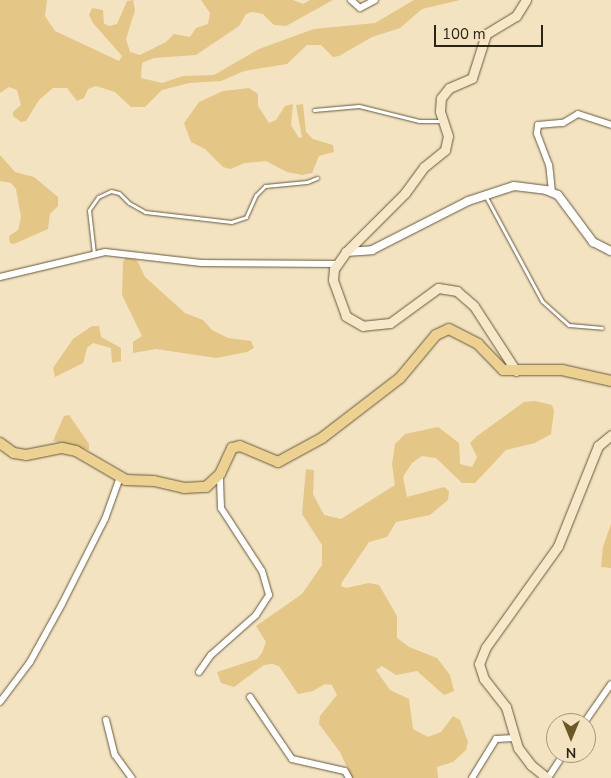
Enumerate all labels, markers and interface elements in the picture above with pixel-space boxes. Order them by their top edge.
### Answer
scale bar [436,15,545,47]
text: 100 m [442,24,486,44]
north arrow [546,713,596,763]
text: N [566,743,576,762]

